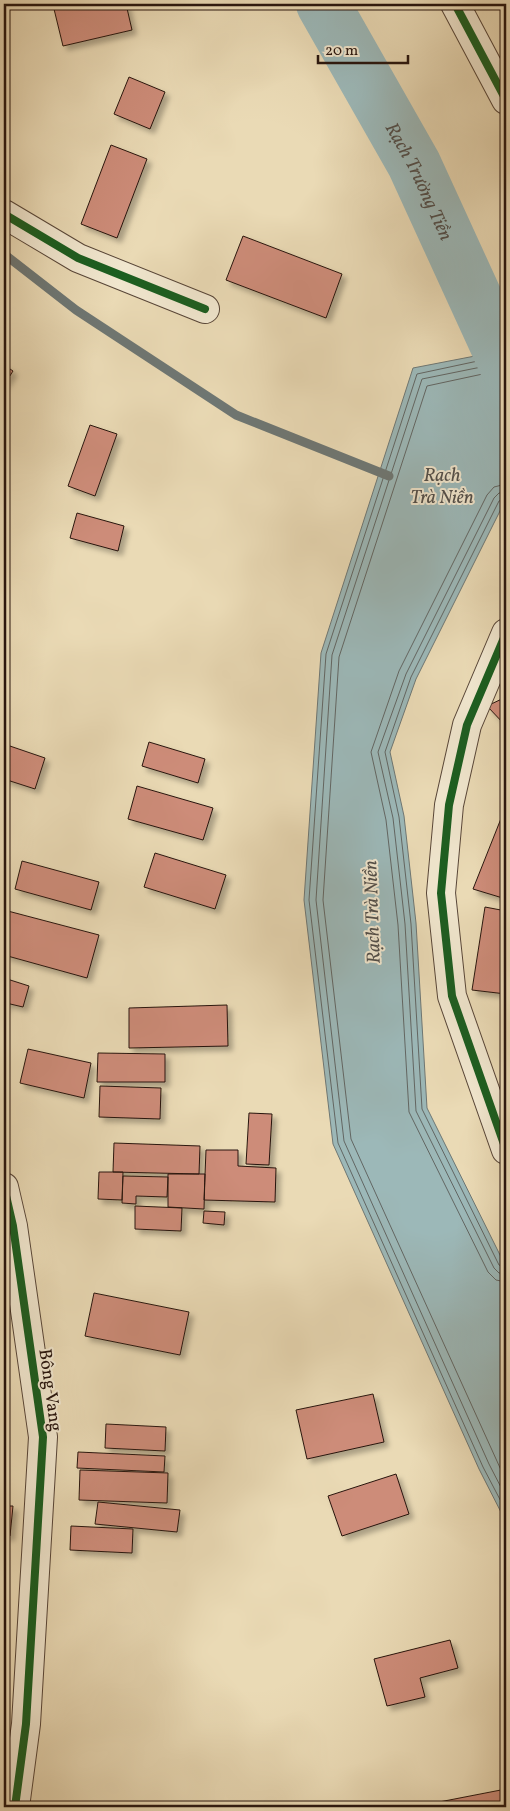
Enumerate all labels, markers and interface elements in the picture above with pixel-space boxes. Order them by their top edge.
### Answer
scale bar [318,32,408,64]
text: 20 m [325,41,358,62]
water label: Rạch Trường Tiền [378,118,458,245]
water label: Rạch Trà Niền [410,463,474,511]
water label: Rạch Trà Niền [358,860,388,964]
street label: Bông Vang [31,1347,68,1433]

